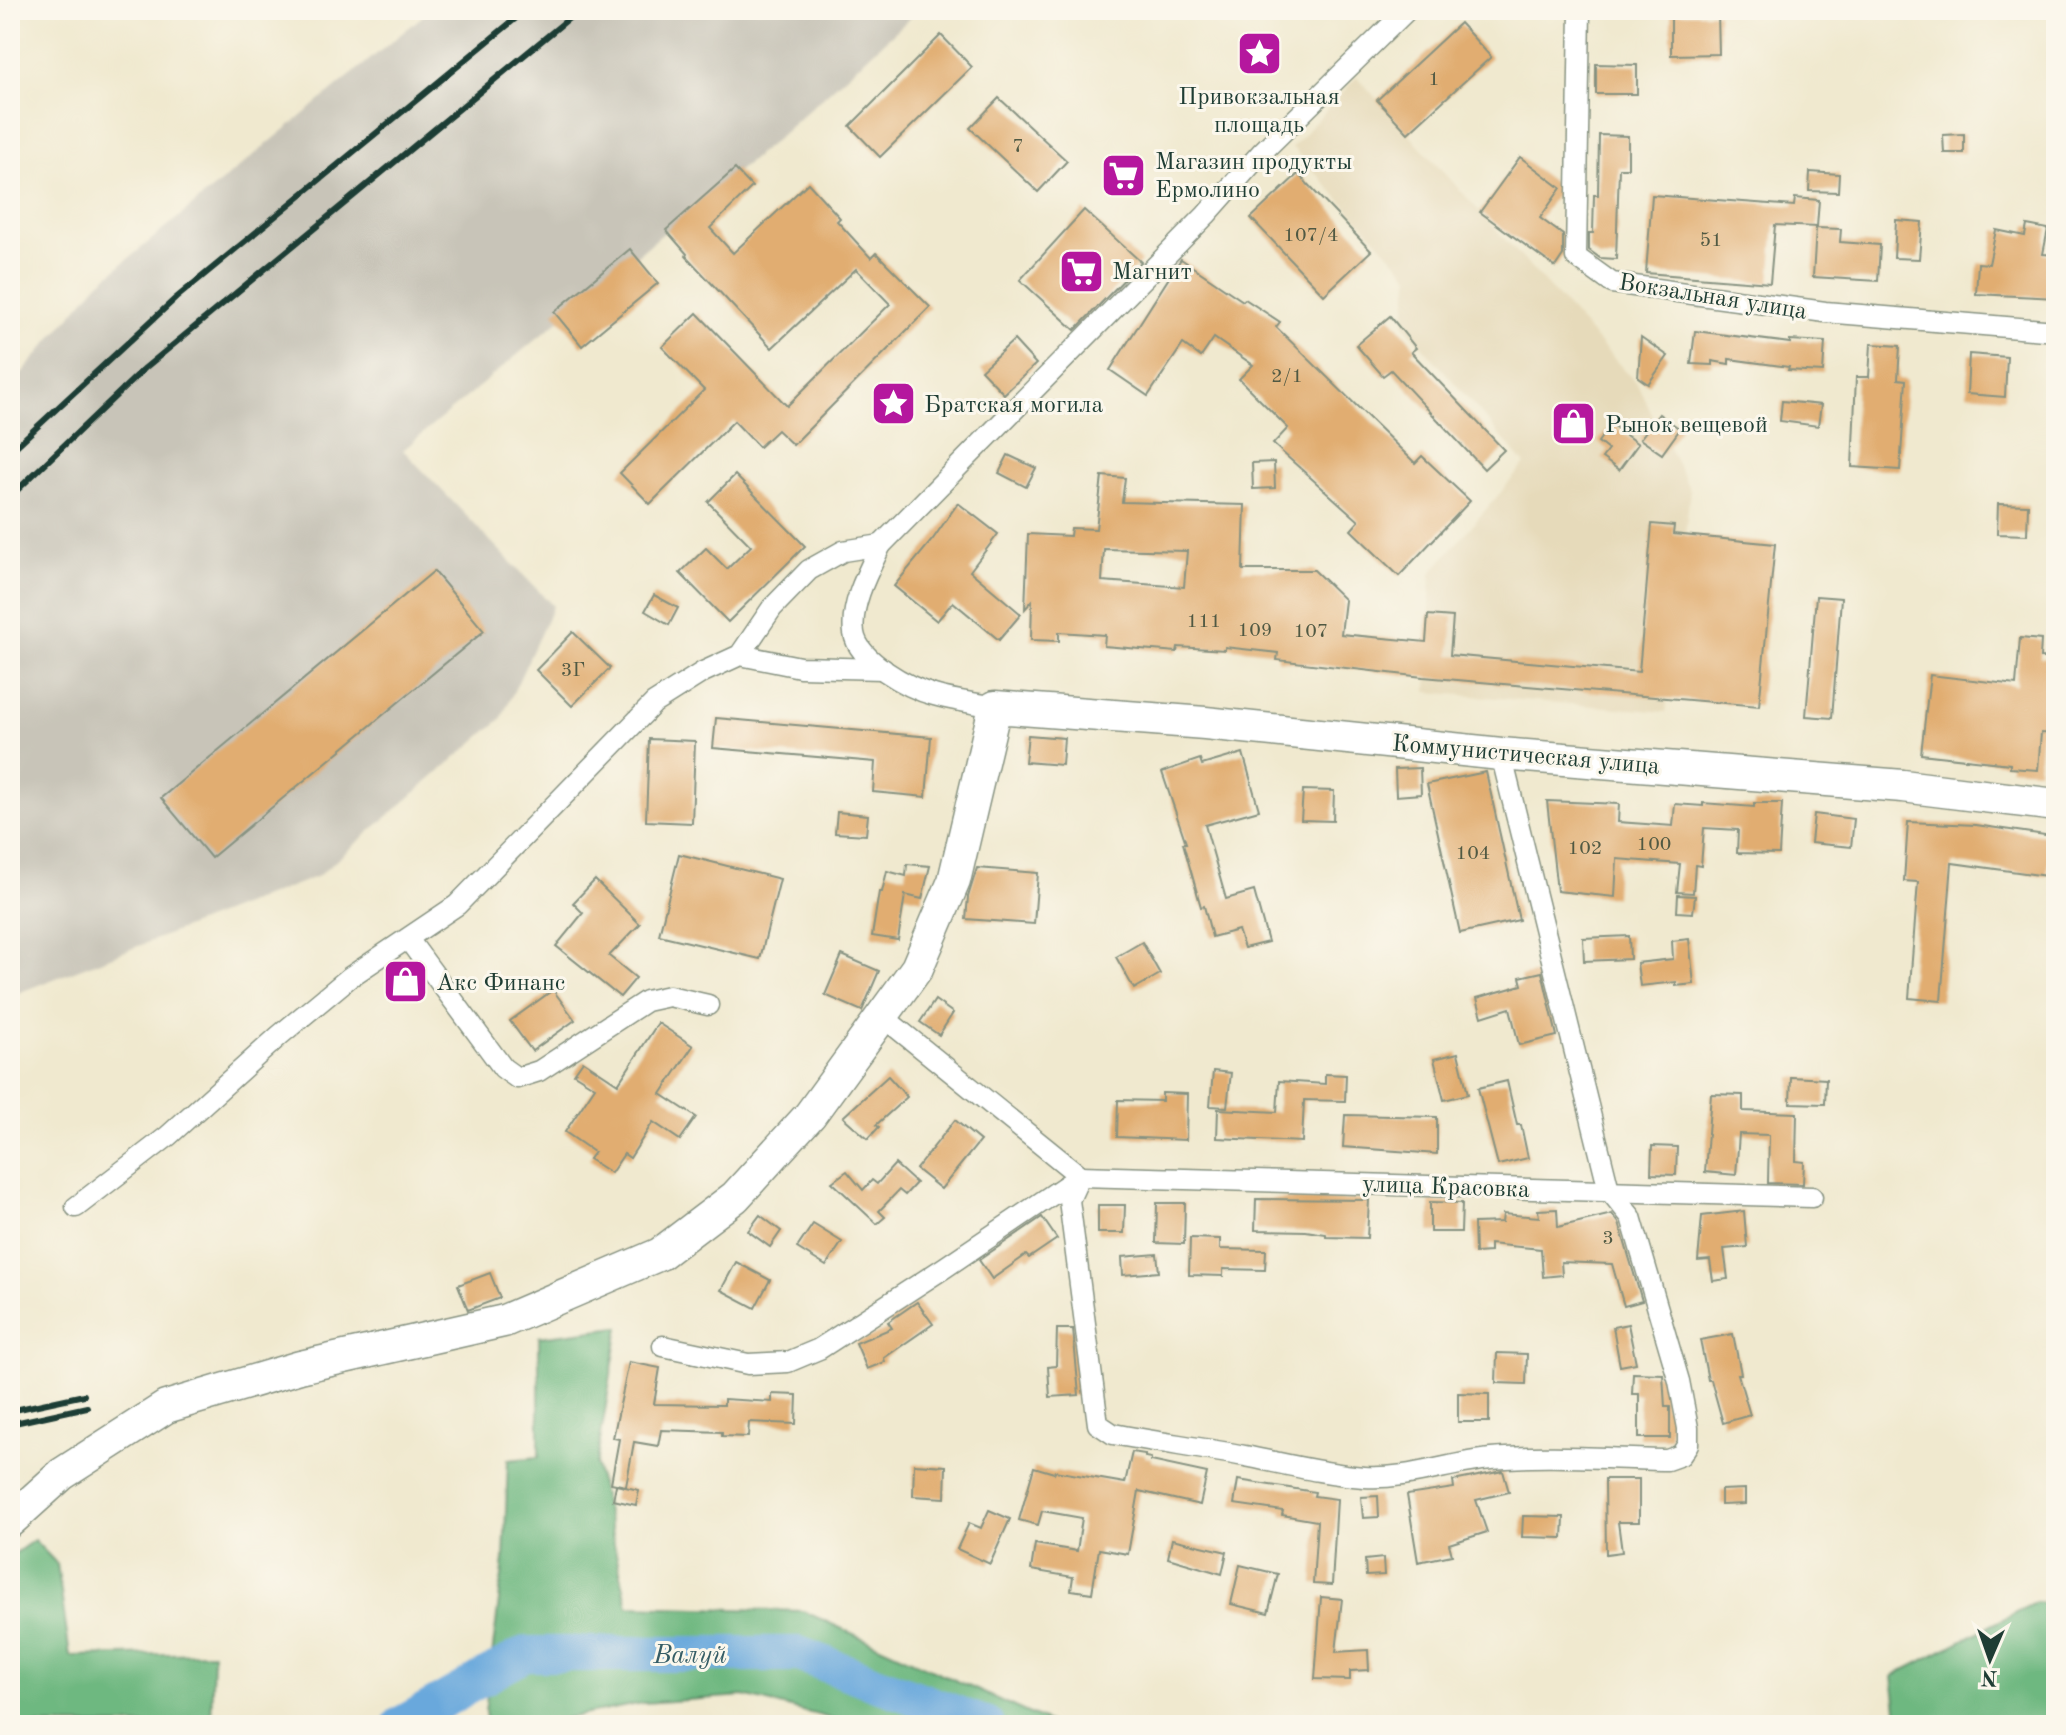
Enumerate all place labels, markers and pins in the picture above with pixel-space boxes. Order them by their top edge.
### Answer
place icon: Привокзальная площадь [1235,30,1283,78]
place label: Привокзальная площадь [1178,86,1340,138]
supermarket icon: Магазин продукты Ермолино [1100,151,1148,199]
place label: Магазин продукты Ермолино [1155,151,1352,203]
supermarket icon: Магнит [1057,247,1105,295]
place label: Магнит [1112,261,1192,285]
place icon: Братская могила [869,380,917,428]
place label: Братская могила [924,394,1103,418]
shop icon: Рынок вещевой [1550,400,1598,448]
place label: Рынок вещевой [1605,414,1768,438]
shop icon: Акс Финанс [381,958,429,1006]
place label: Акс Финанс [436,972,565,996]

